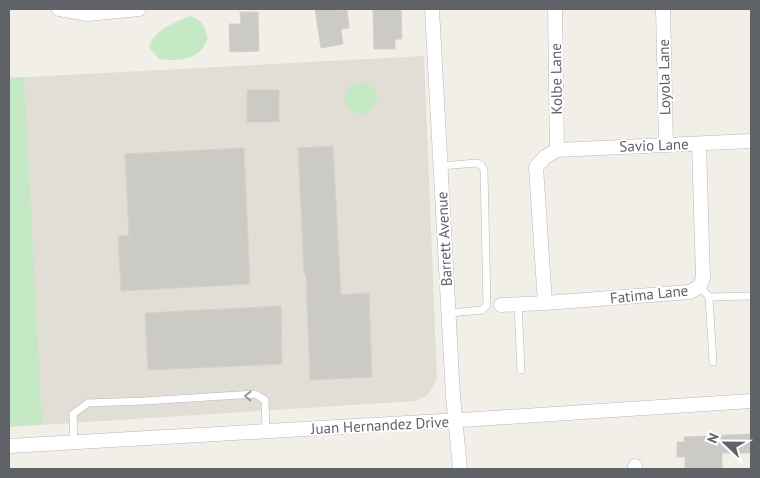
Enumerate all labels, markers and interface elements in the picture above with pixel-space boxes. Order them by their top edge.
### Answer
street label: Loyola Lane [654,39,674,115]
street label: Kolbe Lane [546,43,566,115]
street label: Savio Lane [619,134,689,156]
street label: Barrett Avenue [432,191,456,287]
street label: Fatima Lane [609,280,689,308]
one-way arrow [244,390,252,401]
street label: Juan Hernandez Drive [310,412,449,438]
north arrow [700,418,750,468]
text: N [703,430,723,446]

